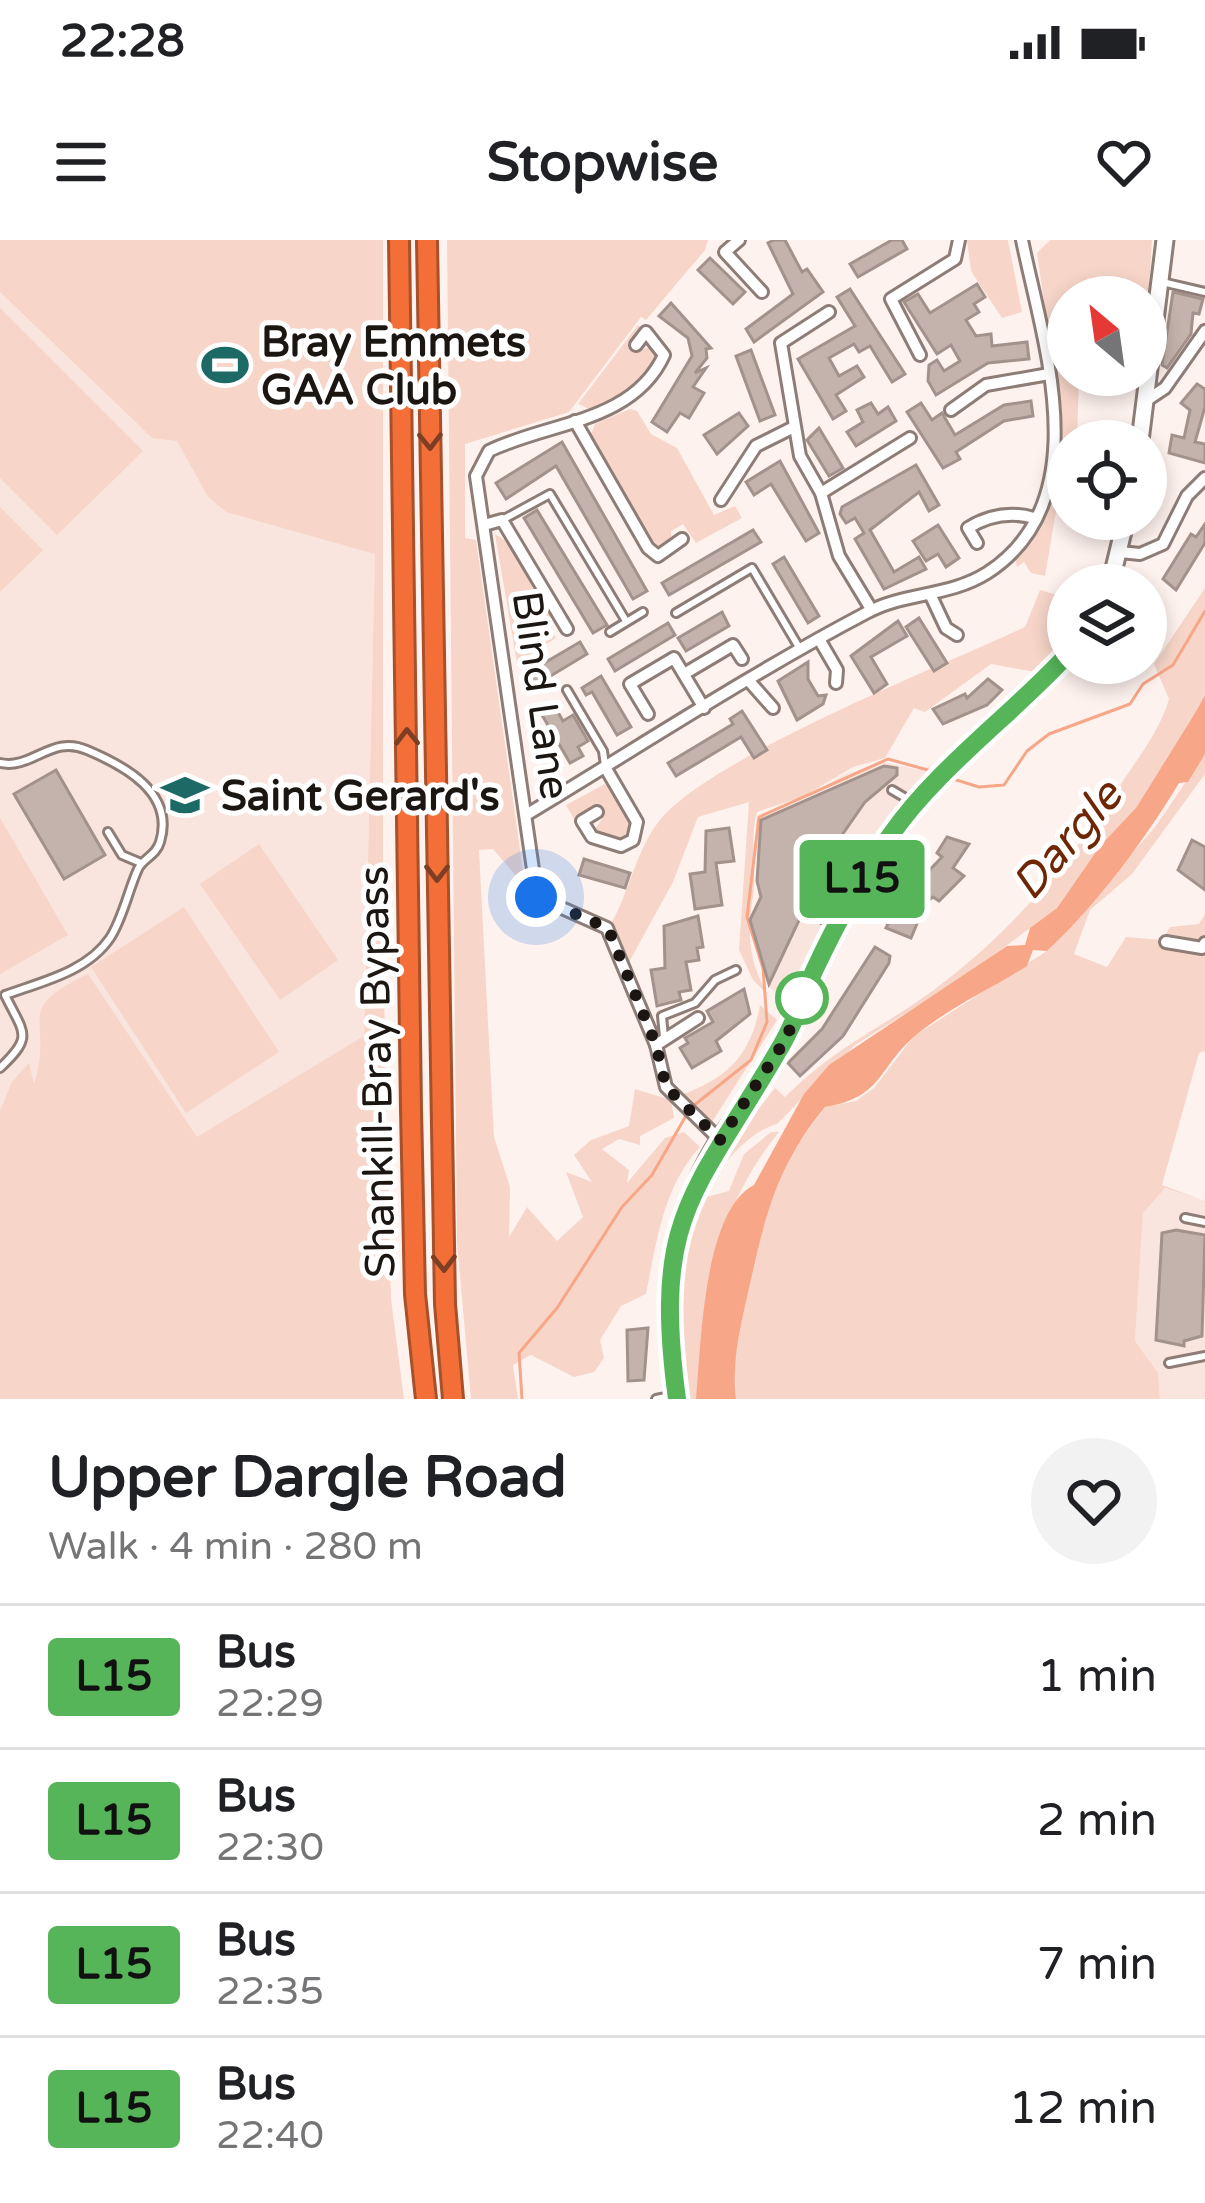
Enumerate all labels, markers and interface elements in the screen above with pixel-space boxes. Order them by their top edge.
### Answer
text: 22:28 [60,15,185,69]
icon: menu [48,129,114,195]
icon: heart [1091,129,1157,195]
text: Stopwise [487,130,718,195]
north arrow [1047,276,1167,396]
map controls [1047,276,1167,684]
place label: Bray Emmets GAA Club [261,317,526,416]
sports icon: Bray Emmets GAA Club [200,340,250,390]
button: locate [1047,420,1167,540]
one-way arrow [417,432,443,451]
button: layers [1047,564,1167,684]
street label: Blind Lane [501,588,580,803]
one-way arrow [394,727,420,746]
water label: Dargle [1001,768,1136,911]
school or university icon: Saint Gerard's [160,770,210,820]
place label: Saint Gerard's [221,771,500,822]
line badge: L15 [793,840,931,918]
text: L15 [824,853,900,904]
street label: Shankill-Bray Bypass [348,865,407,1279]
one-way arrow [424,865,450,883]
your location [506,867,566,927]
unlabelled marker [777,973,827,1023]
one-way arrow [431,1254,457,1273]
button: heart [1031,1438,1157,1564]
text: Upper Dargle Road [48,1444,567,1512]
text: Walk · 4 min · 280 m [48,1523,423,1570]
text: Bus [216,1626,296,1680]
text: 1 min [1037,1650,1157,1704]
text: L15 [76,1651,152,1702]
text: 22:29 [216,1680,324,1727]
text: Bus [216,1770,296,1824]
text: 2 min [1037,1794,1157,1848]
text: L15 [76,1795,152,1846]
text: 22:30 [216,1824,324,1871]
text: Bus [216,1914,296,1968]
text: 7 min [1037,1938,1157,1992]
text: L15 [76,1939,152,1990]
text: 22:35 [216,1968,324,2015]
text: Bus [216,2058,296,2112]
text: 12 min [1009,2082,1157,2136]
text: L15 [76,2083,152,2134]
text: 22:40 [216,2112,324,2159]

